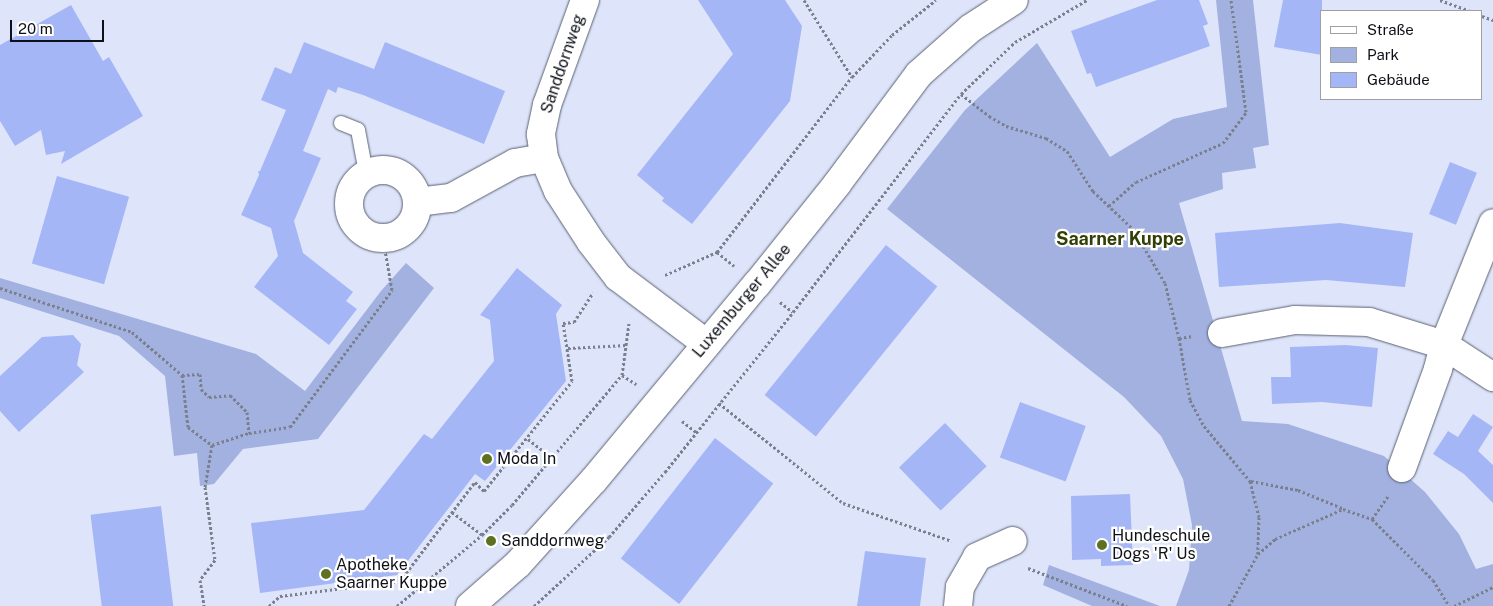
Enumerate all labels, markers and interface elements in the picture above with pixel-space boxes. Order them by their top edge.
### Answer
scale bar [12,10,106,42]
legend [1320,10,1483,100]
street label: Sanddornweg [537,12,589,116]
text: 20 m [18,20,53,37]
text: Straße [1367,21,1414,38]
text: Park [1367,46,1399,63]
text: Gebäude [1367,71,1430,88]
district label: Saarner Kuppe [1056,228,1184,250]
street label: Luxemburger Allee [689,240,795,362]
place label: Moda In [497,449,556,469]
marker: Moda In [481,453,493,465]
place label: Hundeschule Dogs 'R' Us [1112,526,1210,564]
place label: Sanddornweg [501,531,604,551]
marker: Sanddornweg [485,535,497,547]
marker: Hundeschule Dogs 'R' Us [1096,539,1108,551]
place label: Apotheke Saarner Kuppe [336,555,447,593]
marker: Apotheke Saarner Kuppe [320,568,332,580]

